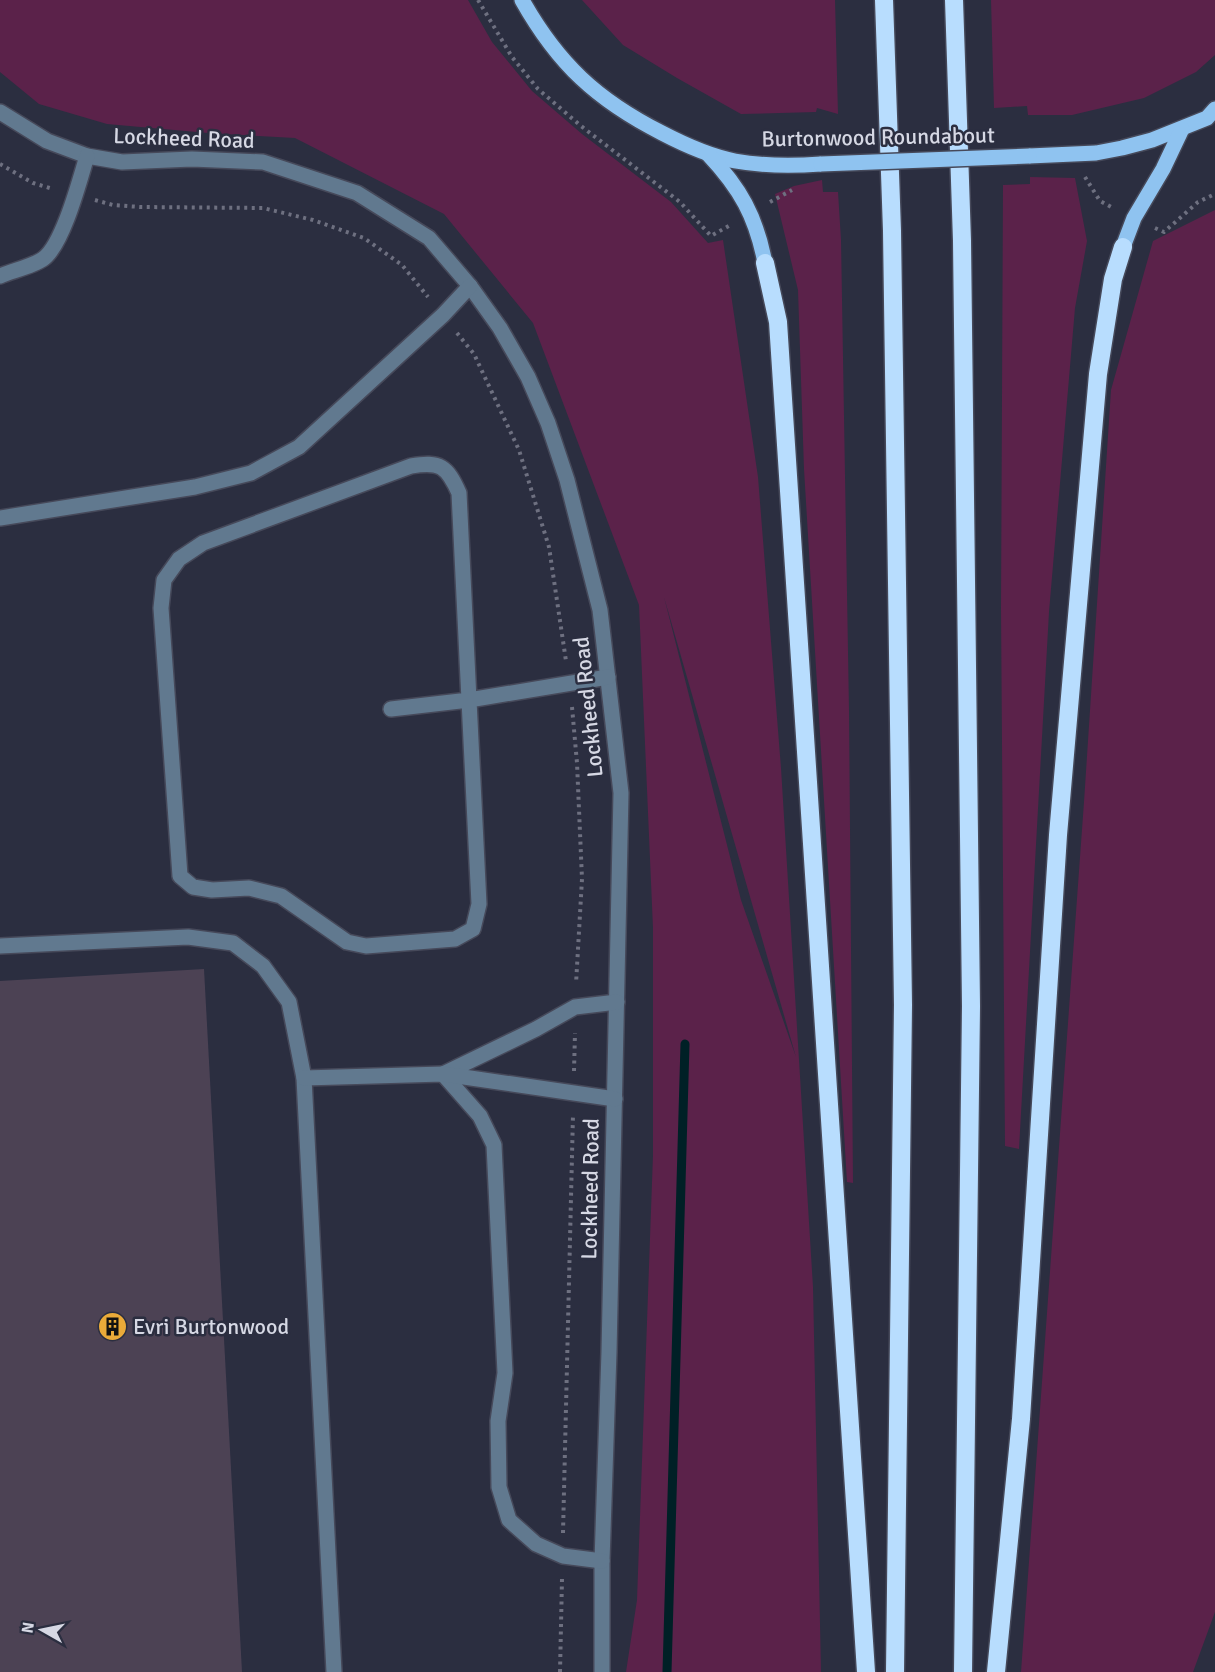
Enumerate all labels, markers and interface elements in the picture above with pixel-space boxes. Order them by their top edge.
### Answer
street label: Burtonwood Roundabout [761,121,995,153]
street label: Lockheed Road [113,122,255,154]
street label: Lockheed Road [567,635,609,779]
street label: Lockheed Road [575,1118,605,1260]
building icon: Evri Burtonwood [96,1310,128,1342]
place label: Evri Burtonwood [133,1313,289,1340]
north arrow [12,1600,72,1660]
text: N [17,1621,39,1635]

